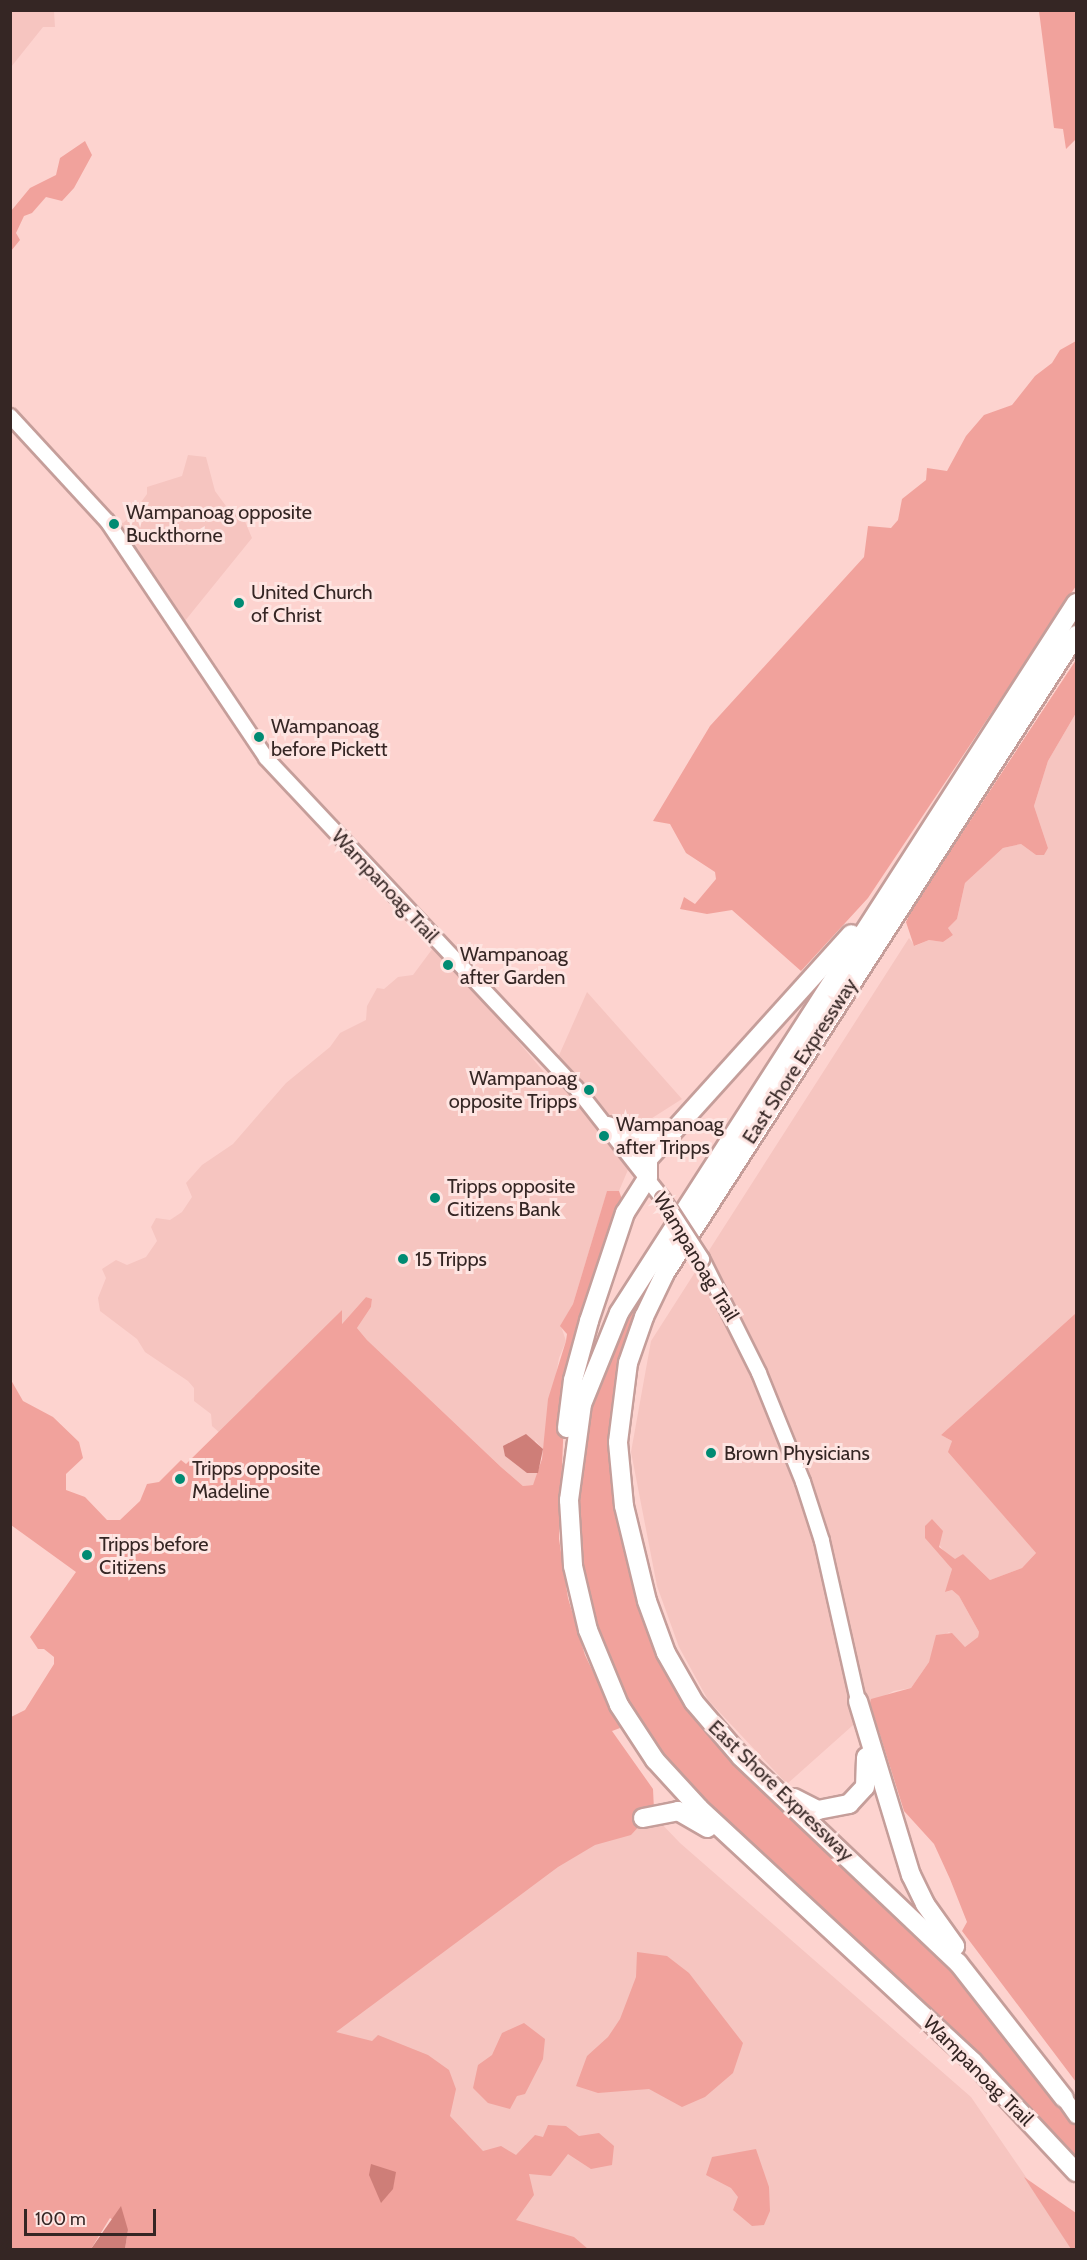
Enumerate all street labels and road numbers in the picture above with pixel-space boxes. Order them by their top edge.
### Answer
street label: Wampanoag Trail [326,824,444,948]
street label: East Shore Expressway [737,974,863,1148]
street label: Wampanoag Trail [648,1188,744,1326]
street label: East Shore Expressway [703,1715,859,1867]
street label: Wampanoag Trail [918,2011,1038,2131]

